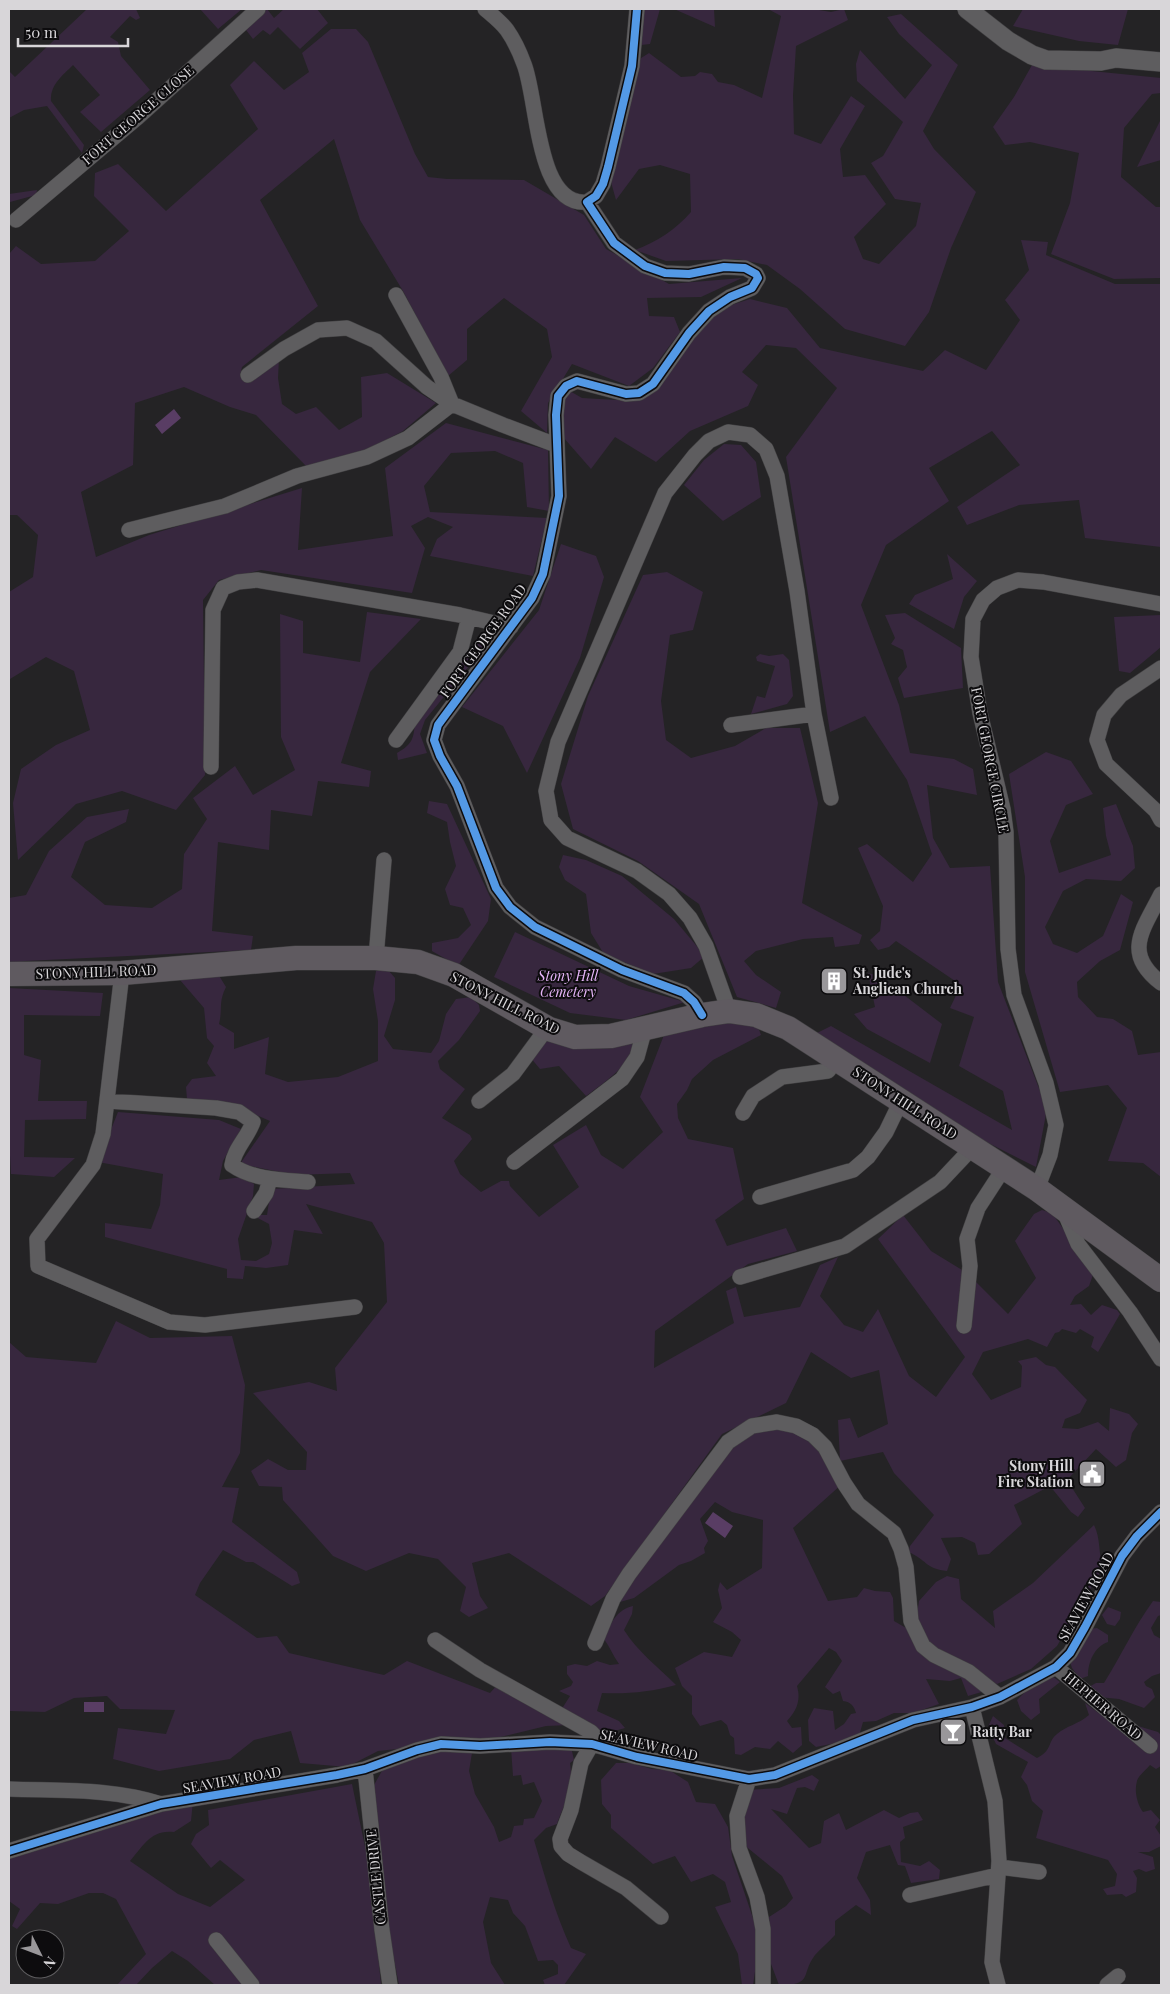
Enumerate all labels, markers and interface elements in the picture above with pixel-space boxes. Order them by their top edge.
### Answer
scale bar [18,15,128,47]
text: 50 m [25,22,58,42]
street label: FORT GEORGE CLOSE [78,61,198,169]
street label: FORT GEORGE ROAD [435,580,530,701]
street label: FORT GEORGE CIRCLE [967,685,1014,835]
street label: STONY HILL ROAD [35,960,157,983]
place label: St. Jude's Anglican Church [852,963,963,998]
park label: Stony Hill Cemetery [537,966,599,1001]
building icon: St. Jude's Anglican Church [819,966,849,996]
street label: STONY HILL ROAD [447,967,563,1038]
street label: STONY HILL ROAD [849,1062,961,1143]
place label: Stony Hill Fire Station [997,1456,1074,1491]
public building icon: Stony Hill Fire Station [1077,1459,1107,1489]
street label: SEAVIEW ROAD [1053,1548,1118,1645]
street label: HEPHER ROAD [1060,1667,1146,1744]
bar icon: Ratty Bar [938,1717,968,1747]
place label: Ratty Bar [972,1722,1032,1741]
street label: SEAVIEW ROAD [598,1724,700,1765]
street label: SEAVIEW ROAD [181,1761,283,1798]
street label: CASTLE DRIVE [361,1828,390,1926]
north arrow [15,1929,65,1979]
text: N [40,1953,60,1973]

